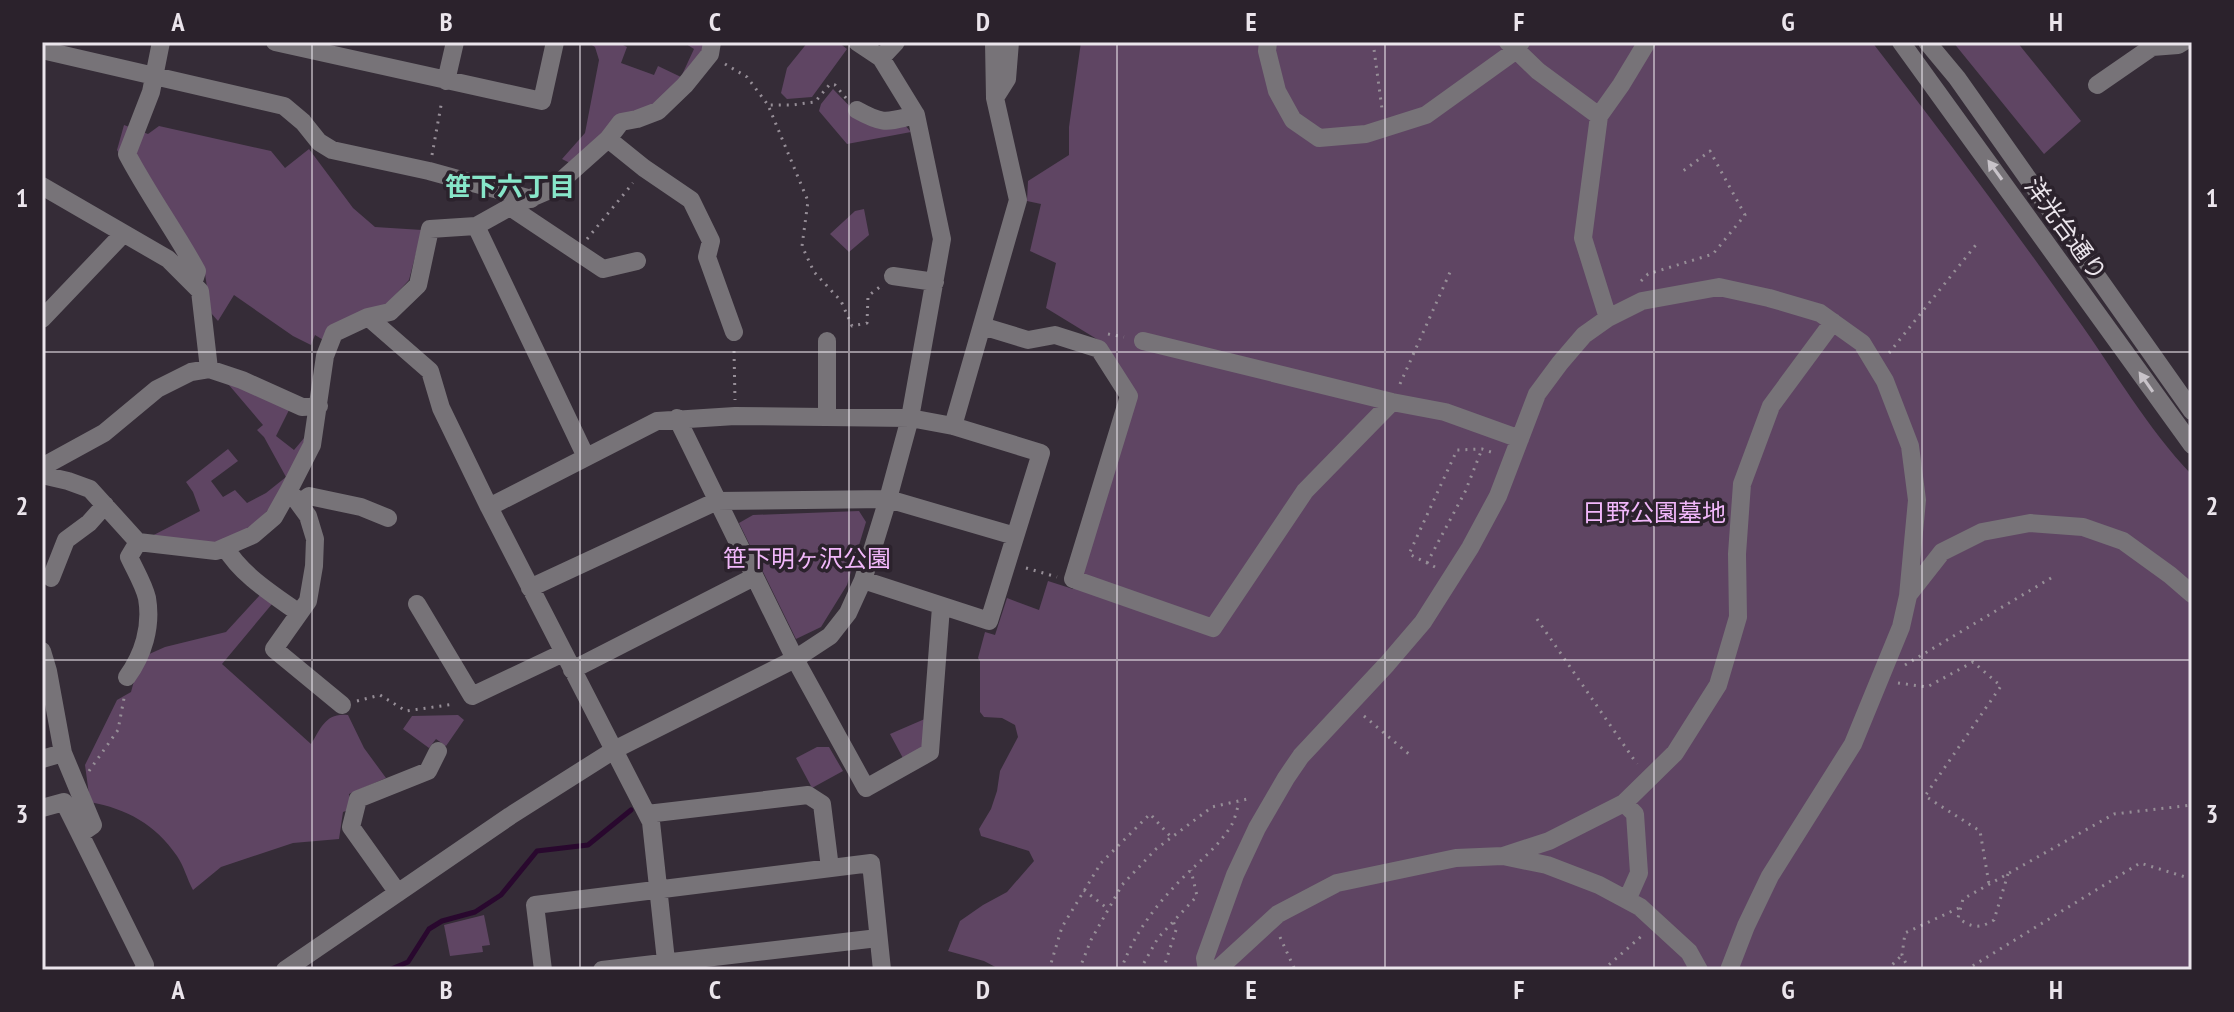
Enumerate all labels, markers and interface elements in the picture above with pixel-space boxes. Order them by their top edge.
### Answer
text: A [170,5,185,38]
text: B [440,5,453,38]
text: C [709,5,721,38]
text: D [976,5,990,38]
text: E [1245,5,1257,38]
text: F [1514,5,1525,38]
text: G [1781,5,1795,38]
text: H [2049,5,2063,38]
one-way arrow [1987,160,2003,181]
district label: 笹下六丁目 [445,170,575,203]
street label: 洋光台通り [2018,171,2114,287]
text: 1 [16,181,28,214]
text: 1 [2206,181,2218,214]
one-way arrow [2139,371,2154,392]
text: 2 [16,489,28,522]
text: 2 [2206,489,2218,522]
park label: 日野公園墓地 [1582,497,1726,528]
park label: 笹下明ヶ沢公園 [723,543,891,574]
text: 3 [16,797,28,830]
text: 3 [2206,797,2218,830]
text: A [170,973,185,1006]
text: B [440,973,453,1006]
text: C [709,973,721,1006]
text: D [976,973,990,1006]
text: E [1245,973,1257,1006]
text: F [1514,973,1525,1006]
text: G [1781,973,1795,1006]
text: H [2049,973,2063,1006]

